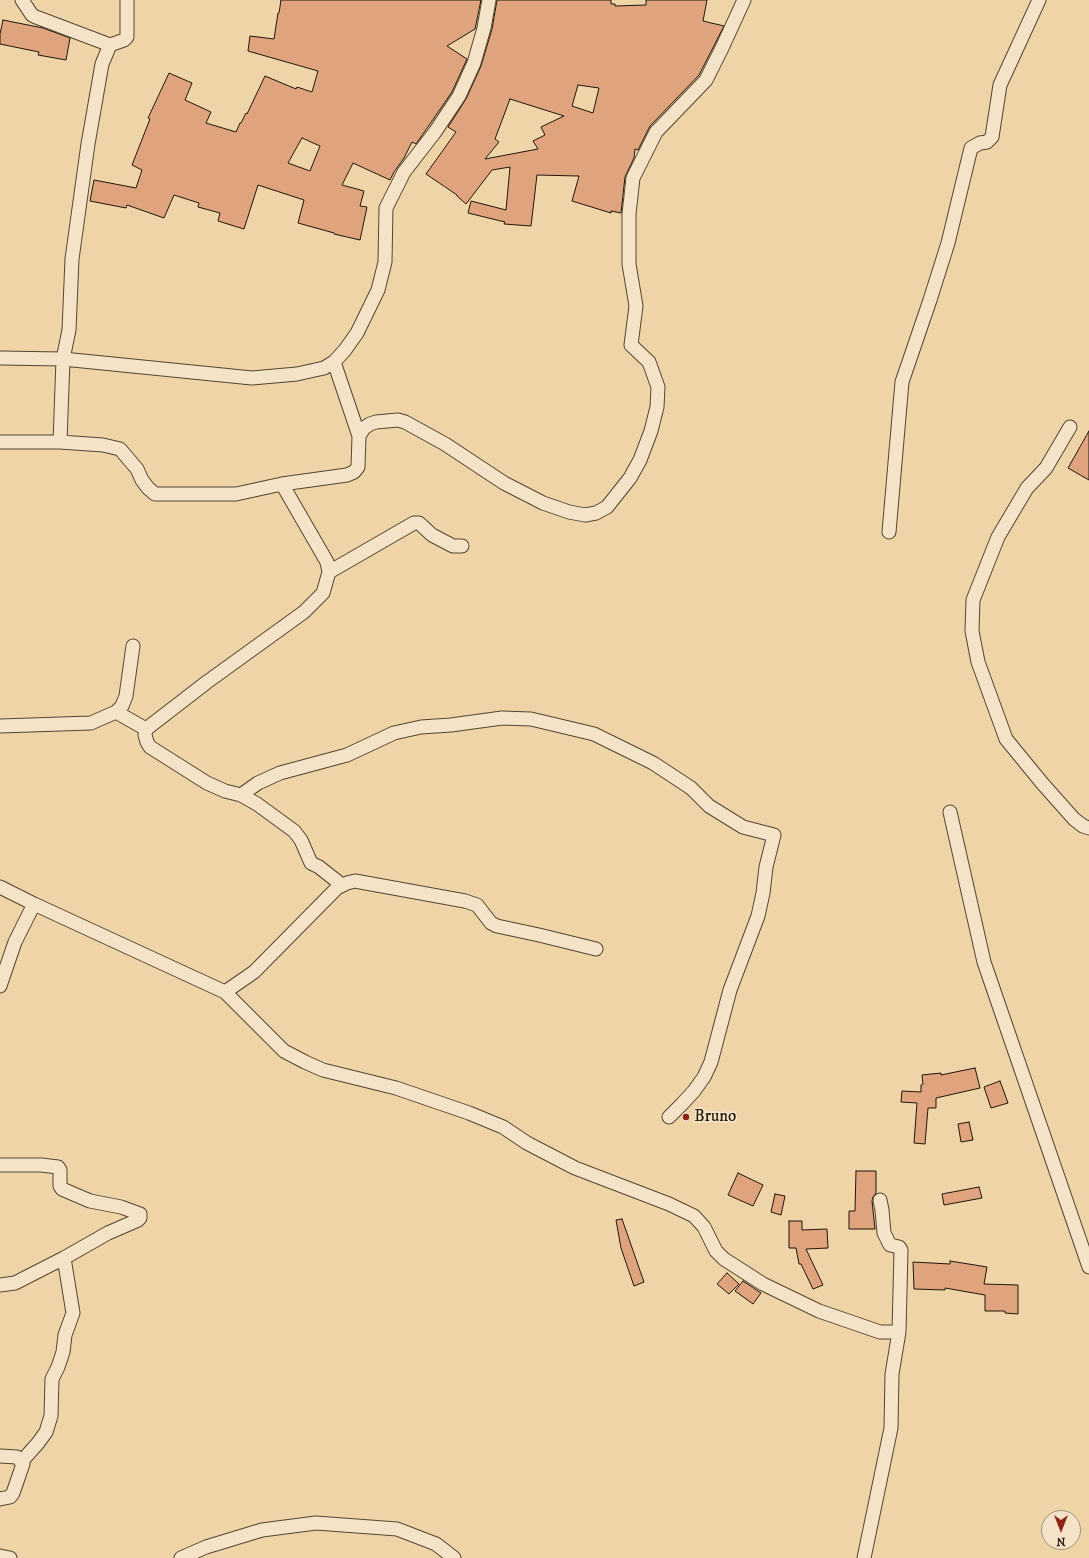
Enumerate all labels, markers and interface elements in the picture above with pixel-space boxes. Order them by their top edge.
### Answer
place label: Bruno [694,1107,736,1127]
marker: Bruno [681,1112,691,1122]
north arrow [1041,1510,1081,1550]
text: N [1056,1534,1066,1548]

